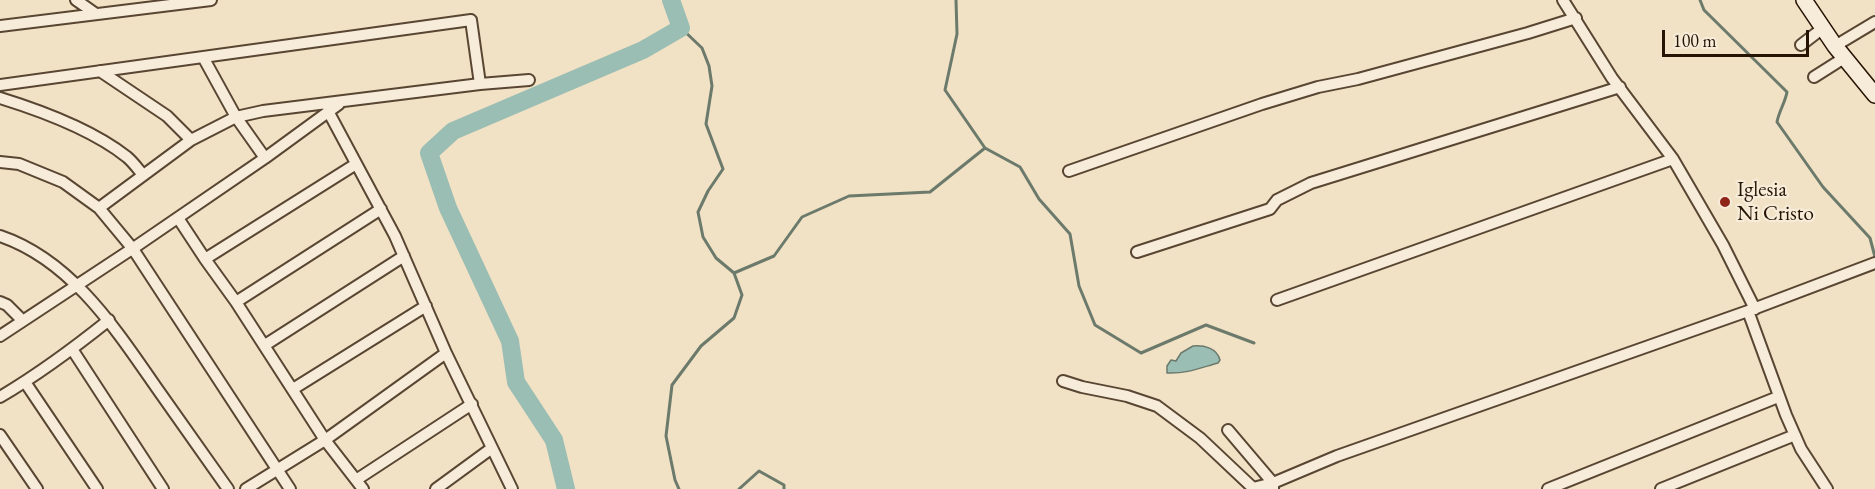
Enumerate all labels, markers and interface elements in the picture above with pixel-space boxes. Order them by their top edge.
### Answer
scale bar [1665,18,1812,56]
text: 100 m [1673,29,1717,52]
place label: Iglesia Ni Cristo [1737,177,1814,227]
marker: Iglesia Ni Cristo [1718,195,1732,209]

